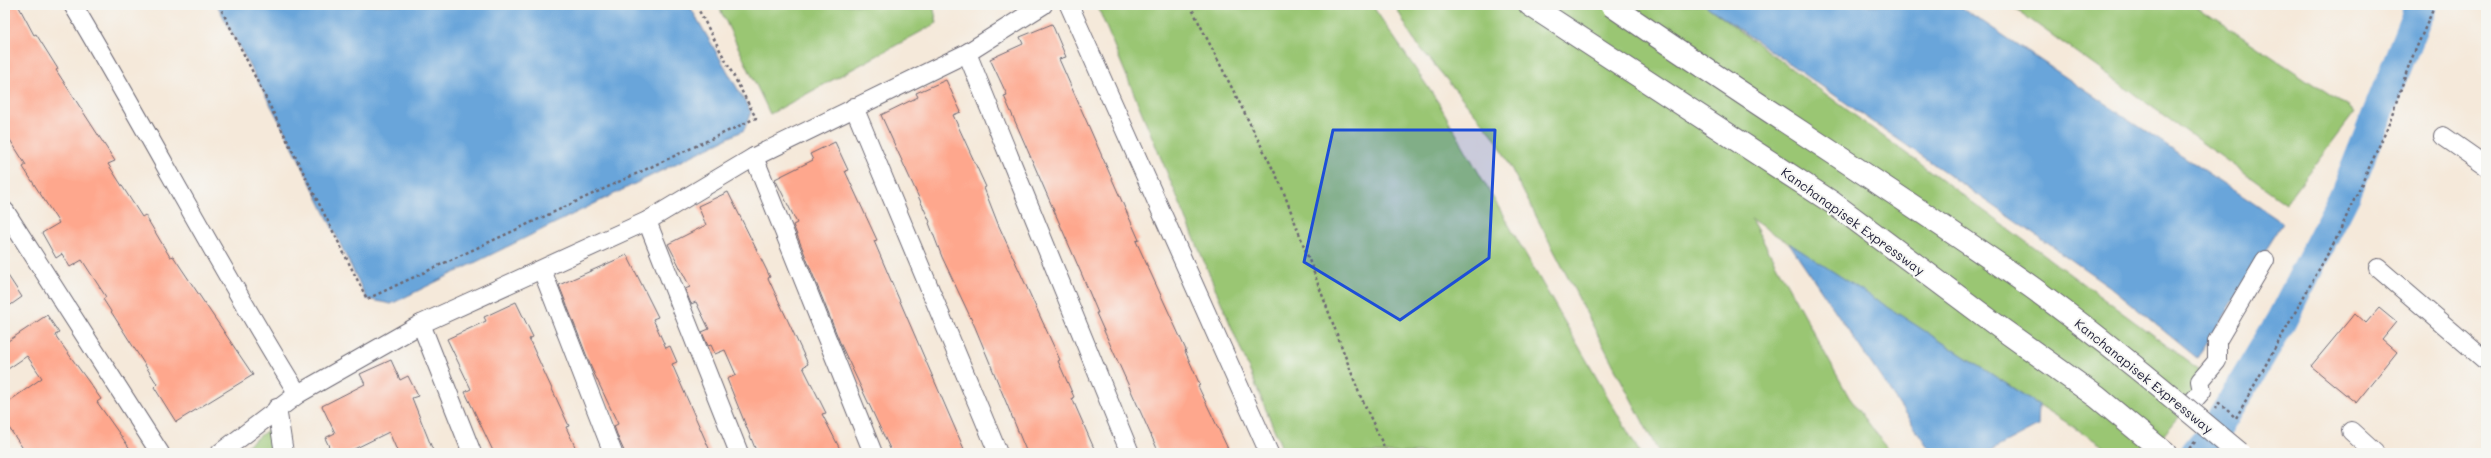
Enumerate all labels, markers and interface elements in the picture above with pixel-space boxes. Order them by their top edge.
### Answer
street label: Kanchanapisek Expressway [1778,163,1929,279]
street label: Kanchanapisek Expressway [2072,314,2217,437]

